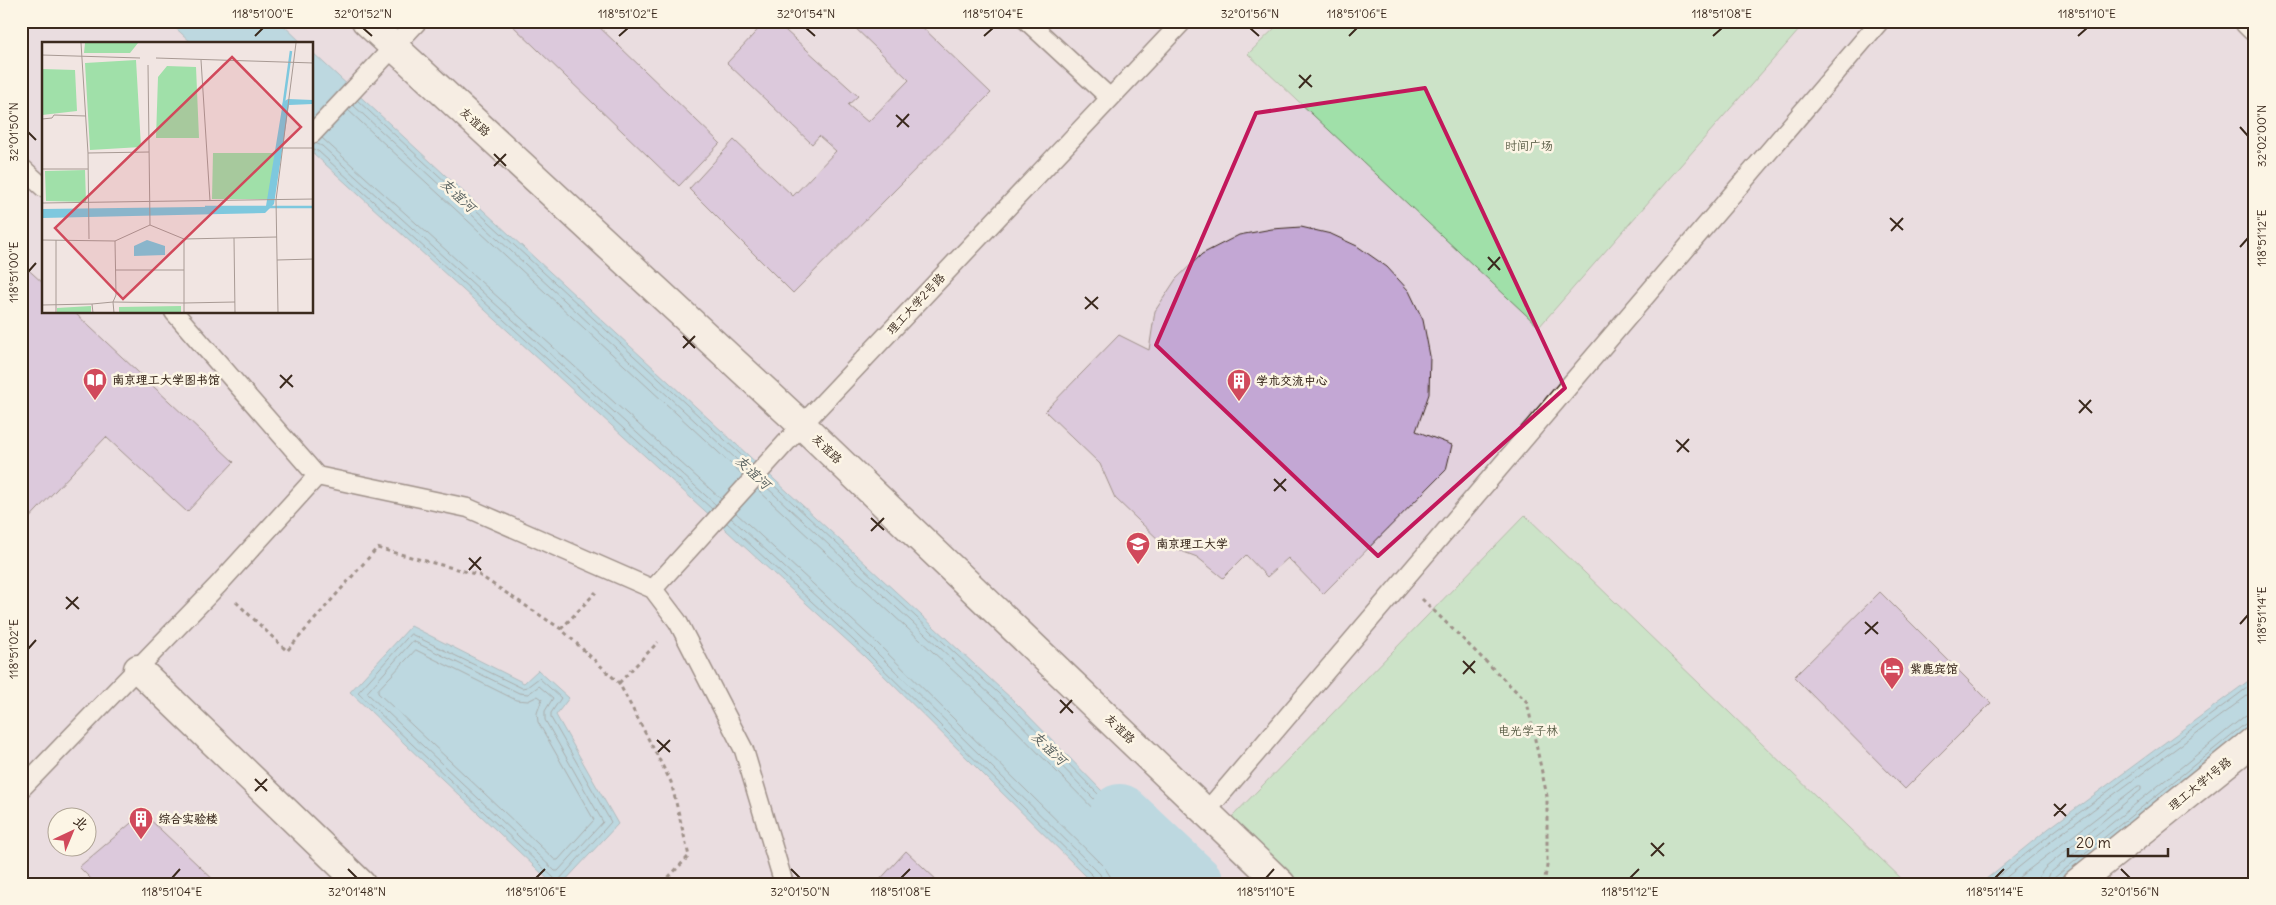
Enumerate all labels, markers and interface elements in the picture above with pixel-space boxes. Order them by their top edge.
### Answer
text: 118°51'00"E [232,6,294,21]
text: 32°01'52"N [334,6,392,21]
text: 118°51'02"E [598,6,658,21]
text: 32°01'54"N [777,6,835,21]
text: 118°51'04"E [963,6,1023,21]
text: 32°01'56"N [1221,6,1279,21]
text: 118°51'06"E [1327,6,1387,21]
text: 118°51'08"E [1692,6,1752,21]
text: 118°51'10"E [2058,6,2116,21]
inset map [42,42,314,314]
text: 32°01'50"N [6,102,21,162]
street label: 友谊路 [457,104,494,139]
text: 32°02'00"N [2254,105,2269,167]
park label: 时间广场 [1505,138,1553,153]
water label: 友谊河 [437,174,481,217]
text: 118°51'12"E [2254,210,2269,266]
text: 118°51'00"E [6,241,21,303]
street label: 理工大学2号路 [883,270,948,338]
library icon: 南京理工大学图书馆 [82,367,108,401]
building icon: 学术交流中心 [1226,368,1252,402]
place label: 南京理工大学图书馆 [112,372,220,387]
place label: 学术交流中心 [1256,373,1328,388]
street label: 友谊路 [809,431,846,467]
water label: 友谊河 [732,451,776,494]
school or university icon: 南京理工大学 [1125,531,1151,565]
place label: 南京理工大学 [1156,536,1228,551]
text: 118°51'14"E [2254,586,2269,644]
text: 118°51'02"E [6,619,21,679]
hotel icon: 紫鹿宾馆 [1879,656,1905,690]
place label: 紫鹿宾馆 [1910,661,1958,676]
street label: 友谊路 [1102,711,1139,747]
park label: 电光学子林 [1498,723,1558,738]
water label: 友谊河 [1028,727,1072,770]
street label: 理工大学1号路 [2165,754,2234,814]
building icon: 综合实验楼 [128,806,154,840]
north arrow [48,808,98,858]
text: 北 [70,811,92,834]
place label: 综合实验楼 [158,811,218,826]
scale bar [2068,825,2168,857]
text: 20 m [2076,833,2111,852]
text: 118°51'04"E [142,884,202,899]
text: 32°01'48"N [328,884,386,899]
text: 118°51'06"E [506,884,566,899]
text: 32°01'50"N [770,884,830,899]
text: 118°51'08"E [871,884,931,899]
text: 118°51'10"E [1237,884,1295,899]
text: 118°51'12"E [1602,884,1658,899]
text: 118°51'14"E [1966,884,2024,899]
text: 32°01'56"N [2101,884,2159,899]

